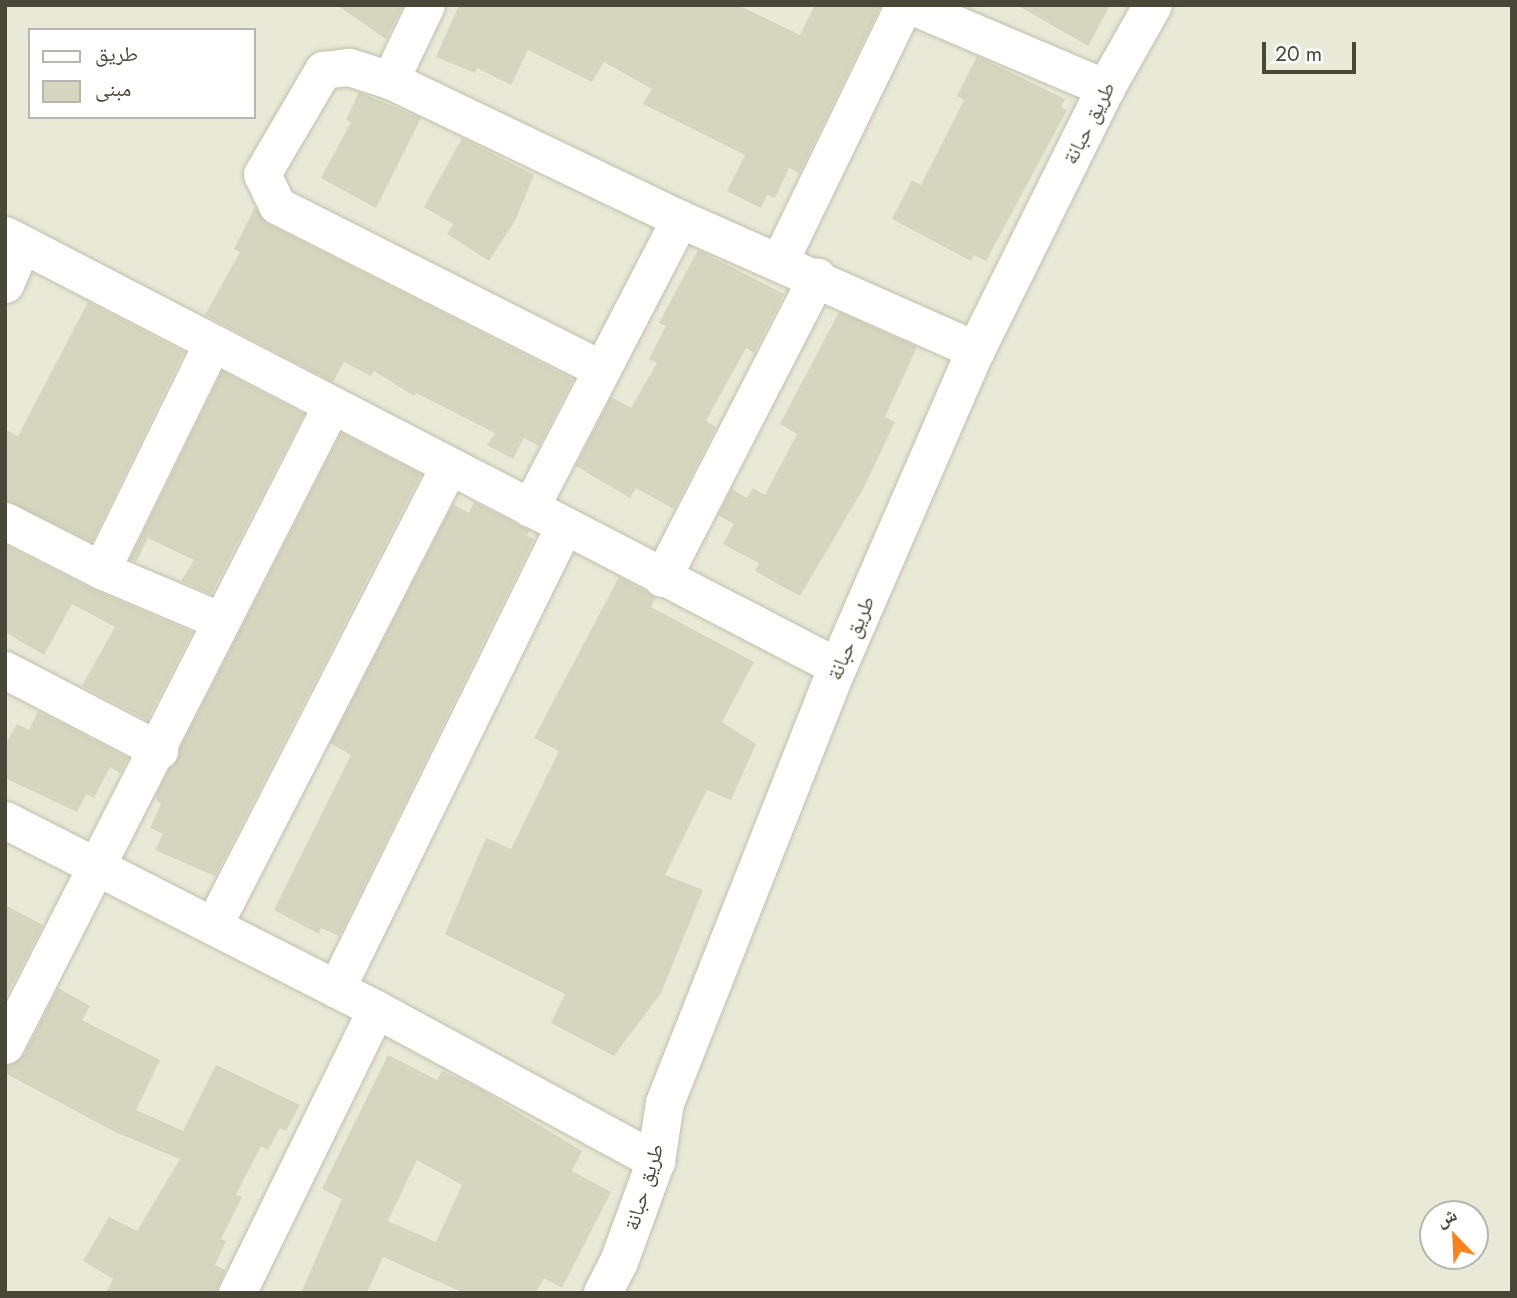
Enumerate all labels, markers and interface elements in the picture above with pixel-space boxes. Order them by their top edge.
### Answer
legend [28,28,256,119]
scale bar [1265,28,1360,72]
text: طريق [95,39,138,69]
text: 20 m [1275,39,1322,69]
text: مبنى [95,74,131,104]
street label: طريق حبانة [1057,77,1121,169]
street label: طريق حبانة [822,592,880,684]
street label: طريق حبانة [619,1141,669,1233]
north arrow [1419,1200,1489,1270]
text: ش [1432,1201,1461,1233]

